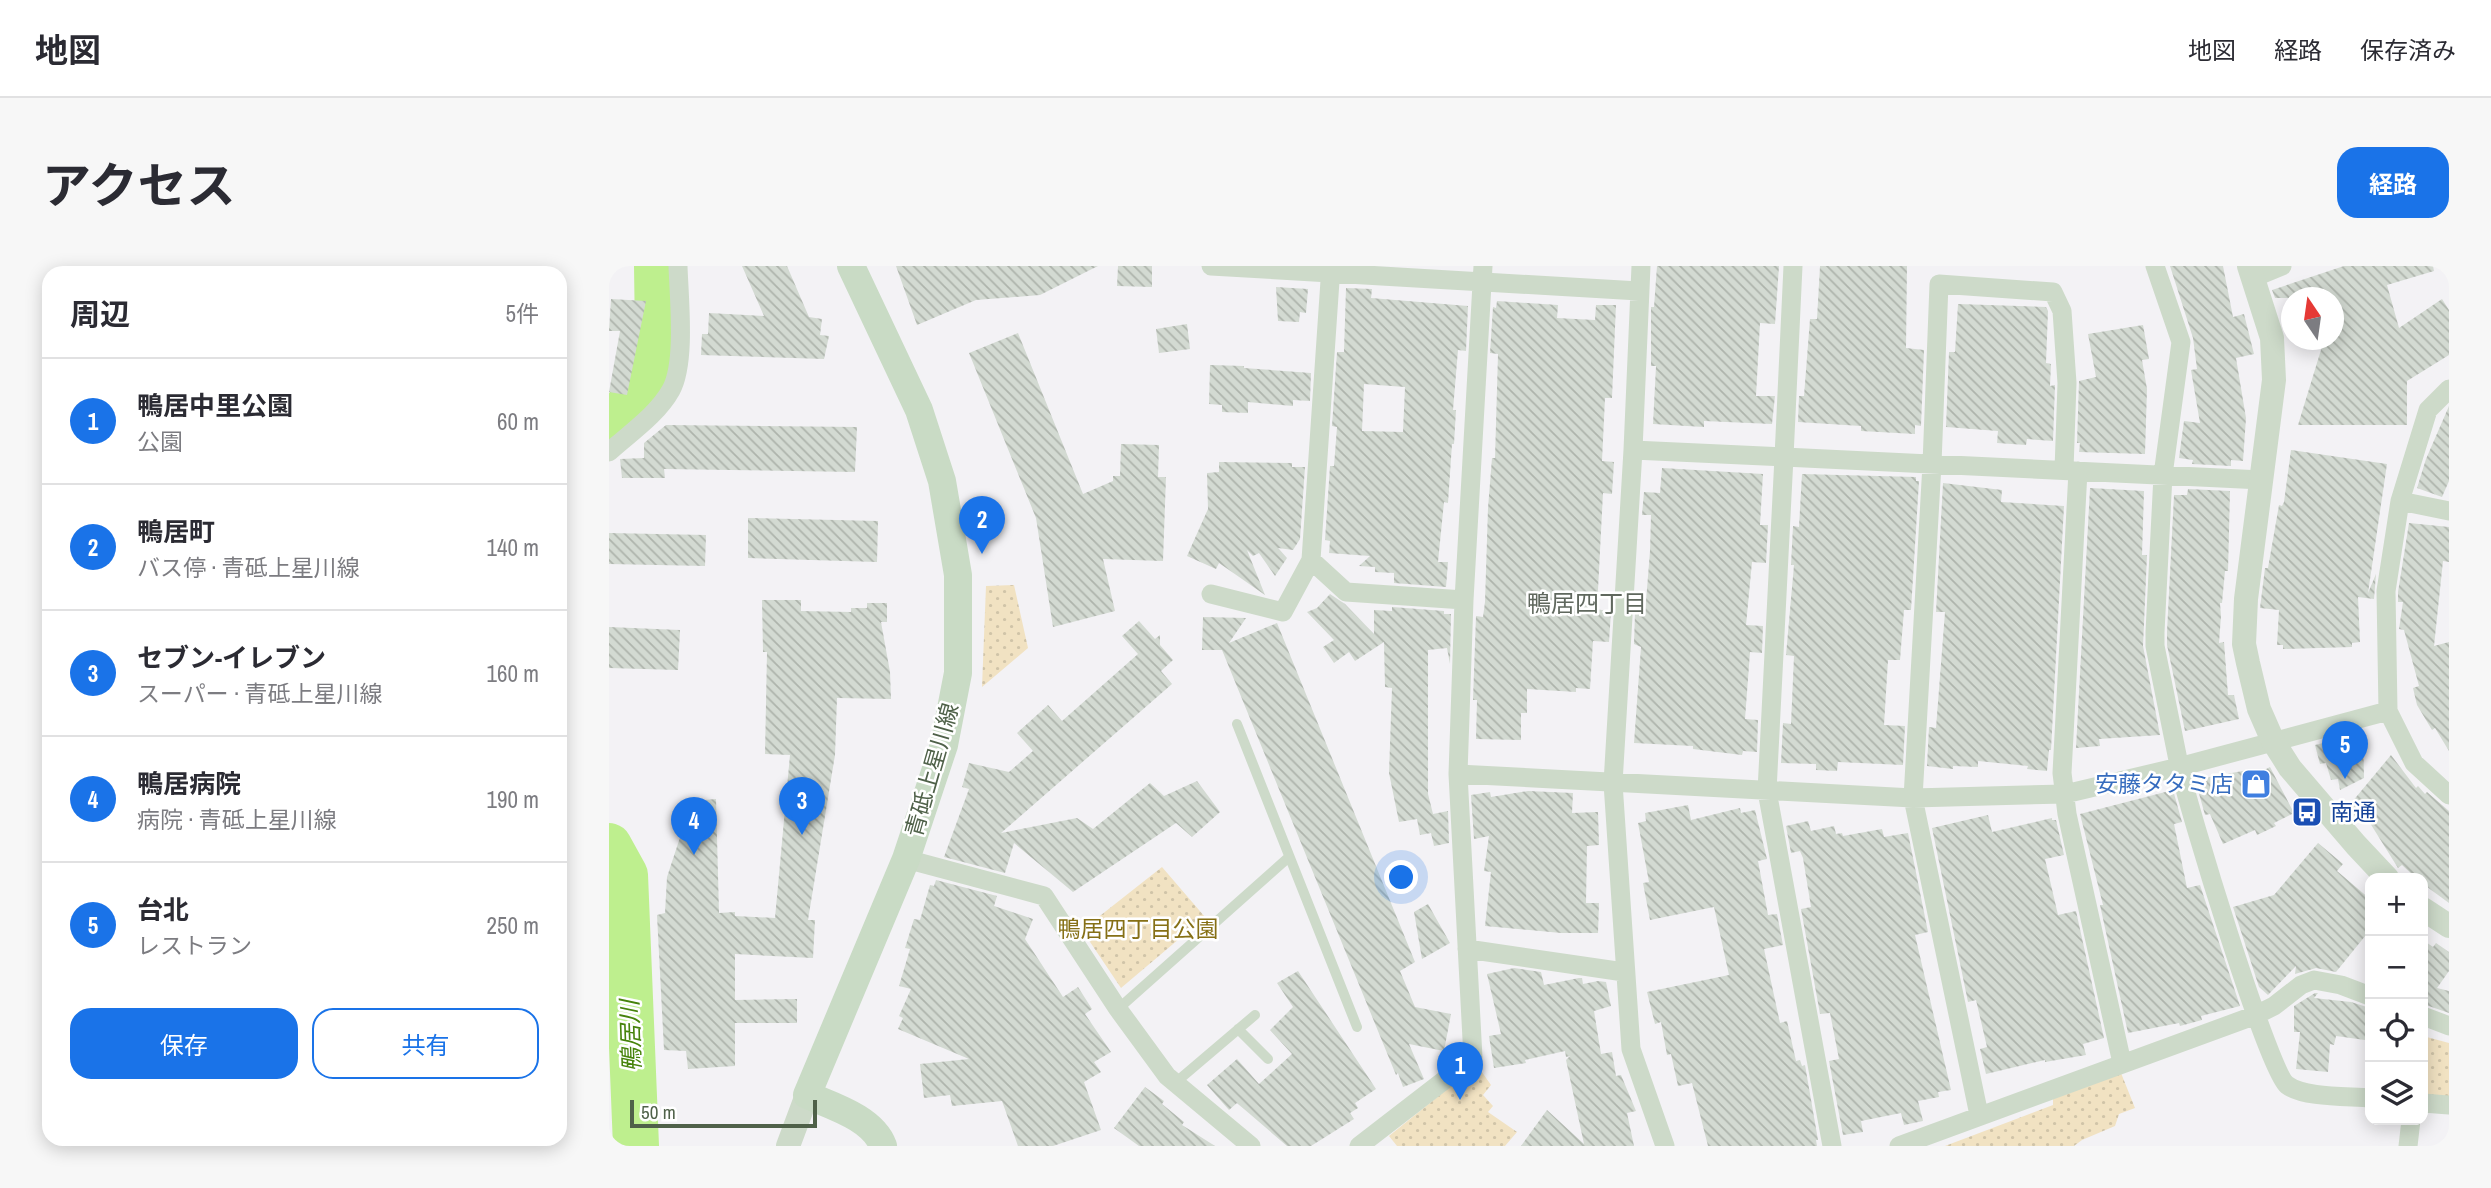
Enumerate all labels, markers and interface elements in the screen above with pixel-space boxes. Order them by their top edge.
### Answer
text: 地図 [35,28,101,72]
text: 地図 [2188,34,2236,66]
text: 経路 [2274,34,2322,66]
text: 保存済み [2360,34,2456,66]
button: 経路 [2337,147,2449,218]
text: アクセス [42,152,236,218]
north arrow [2281,287,2344,350]
text: 周辺 [70,294,130,334]
text: 5件 [506,298,539,329]
text: 鴨居中里公園 [137,388,293,423]
text: 1 [88,406,98,437]
text: 60 m [497,406,539,437]
text: 公園 [137,426,183,457]
pin: 2 [959,496,1005,554]
text: 鴨居町 [137,514,215,549]
text: 2 [88,532,98,563]
text: 140 m [487,532,539,563]
text: バス停 · 青砥上星川線 [137,552,360,583]
district label: 鴨居四丁目 [1527,587,1647,619]
text: セブン-イレブン [137,640,326,675]
text: 3 [88,658,98,689]
text: 160 m [487,658,539,689]
text: スーパー · 青砥上星川線 [137,678,383,709]
street label: 青砥上星川線 [898,699,965,840]
pin: 5 [2322,721,2368,779]
text: 鴨居病院 [137,766,241,801]
shop icon: 安藤タタミ店 [2239,767,2273,801]
place label: 安藤タタミ店 [2095,768,2233,799]
pin: 3 [779,777,825,835]
text: 4 [88,784,98,815]
text: 190 m [487,784,539,815]
bus stop icon: 南通 [2290,795,2324,829]
place label: 南通 [2330,796,2376,827]
pin: 4 [671,797,717,855]
text: 病院 · 青砥上星川線 [137,804,337,835]
your location [1384,860,1418,894]
map controls [2365,873,2428,1125]
button: + [2365,873,2428,936]
text: 台北 [137,892,189,927]
text: 5 [88,910,98,941]
text: 250 m [487,910,539,941]
park label: 鴨居四丁目公園 [1058,913,1219,944]
text: レストラン [137,930,252,961]
button: − [2365,936,2428,999]
water label: 鴨居川 [613,997,647,1073]
button: locate [2365,999,2428,1062]
button: 保存 [70,1008,298,1079]
button: 共有 [312,1008,539,1079]
pin: 1 [1437,1042,1483,1100]
button: layers [2365,1062,2428,1125]
scale bar [630,1097,817,1129]
text: 50 m [641,1099,676,1125]

